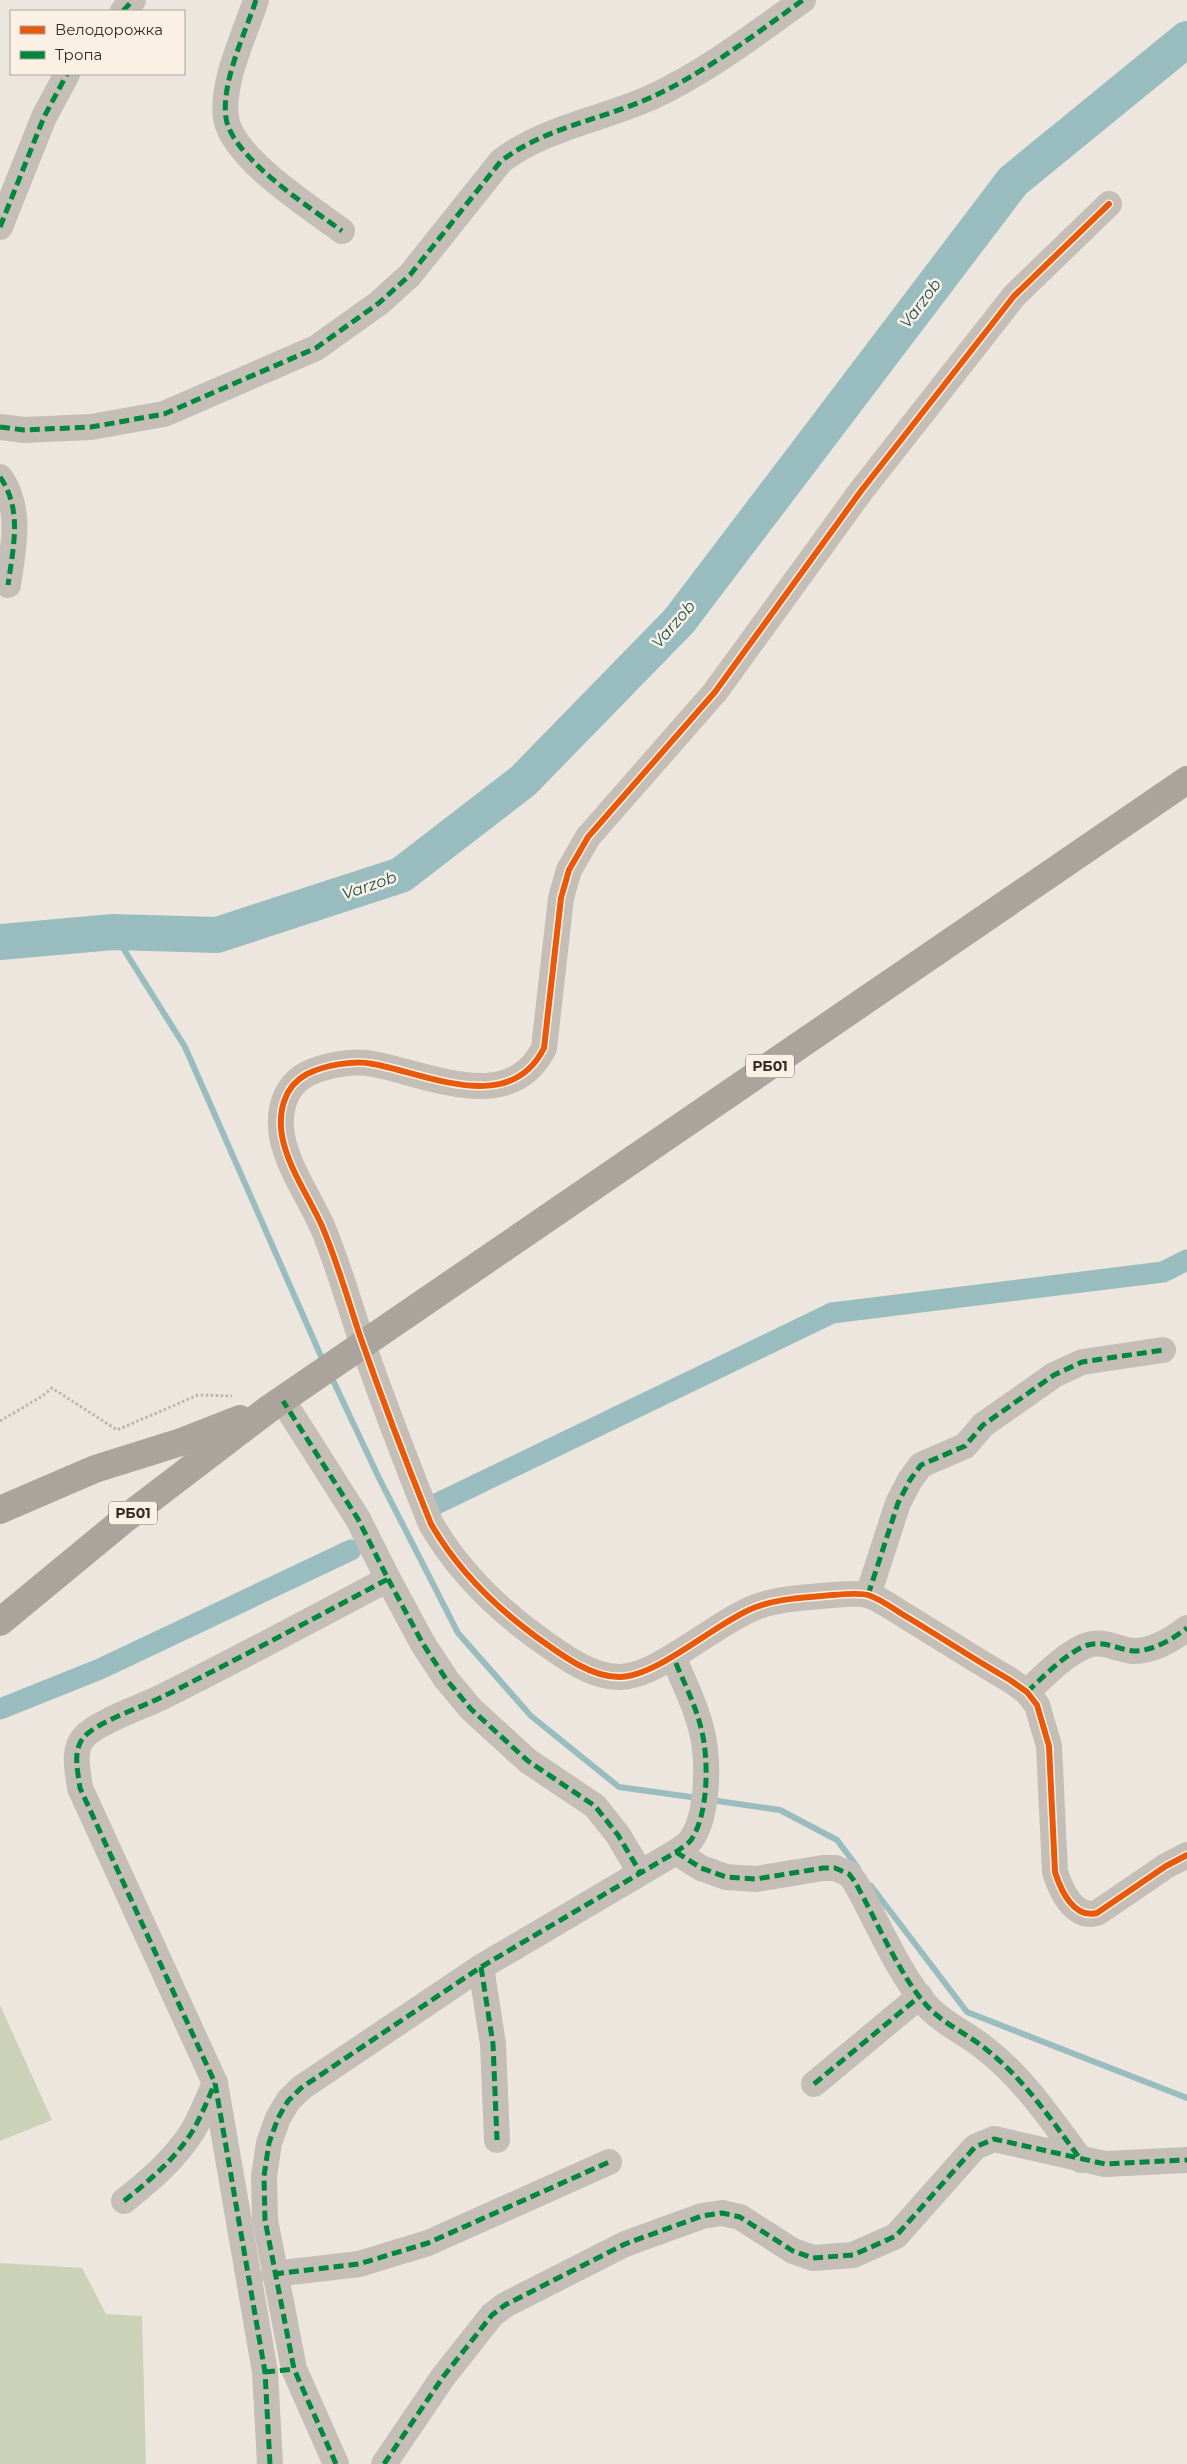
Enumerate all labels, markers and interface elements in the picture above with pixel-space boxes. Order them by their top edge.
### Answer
legend [10,10,185,75]
text: Велодорожка [55,20,163,39]
text: Тропа [55,45,102,64]
water label: Varzob [896,275,945,332]
water label: Varzob [648,597,699,652]
water label: Varzob [339,867,399,904]
road number: РБ01 [746,1054,794,1078]
road number: РБ01 [109,1502,157,1525]

